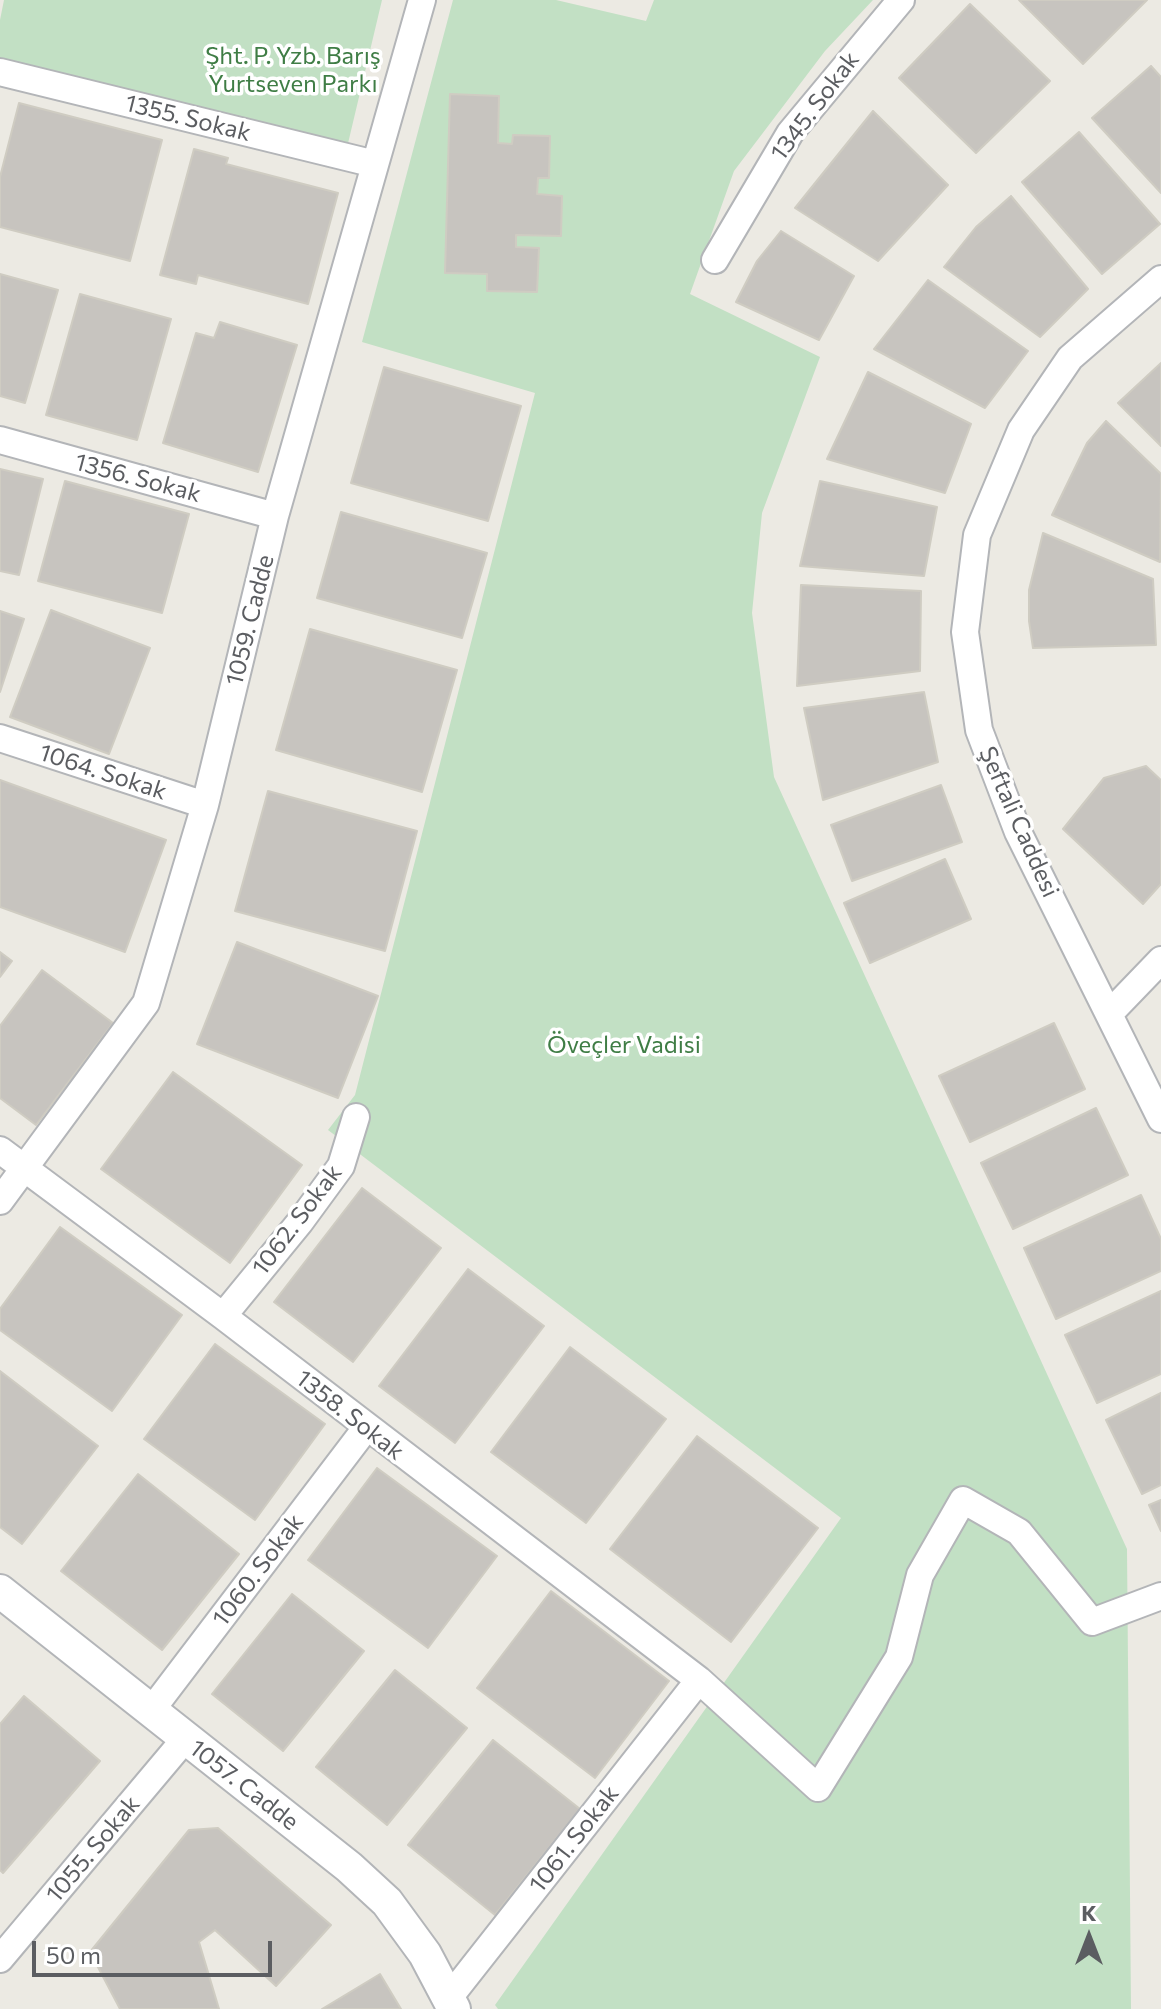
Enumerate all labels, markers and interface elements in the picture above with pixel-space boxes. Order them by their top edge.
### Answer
park label: Şht. P. Yzb. Barış Yurtseven Parkı [205,42,381,98]
street label: 1345. Sokak [765,46,865,166]
street label: 1355. Sokak [122,89,254,147]
street label: 1356. Sokak [72,447,204,509]
street label: 1059. Cadde [220,552,280,688]
street label: 1064. Sokak [36,738,170,806]
street label: Şeftali Caddesi [973,742,1065,902]
park label: Öveçler Vadisi [547,1031,701,1059]
street label: 1062. Sokak [246,1159,348,1281]
street label: 1358. Sokak [290,1364,410,1466]
street label: 1060. Sokak [206,1508,310,1632]
street label: 1057. Cadde [184,1734,304,1836]
street label: 1061. Sokak [523,1780,625,1898]
street label: 1055. Sokak [40,1790,146,1908]
north arrow [1049,1897,1129,1977]
text: K [1081,1899,1097,1926]
scale bar [36,1925,276,1975]
text: 50 m [46,1940,101,1969]

